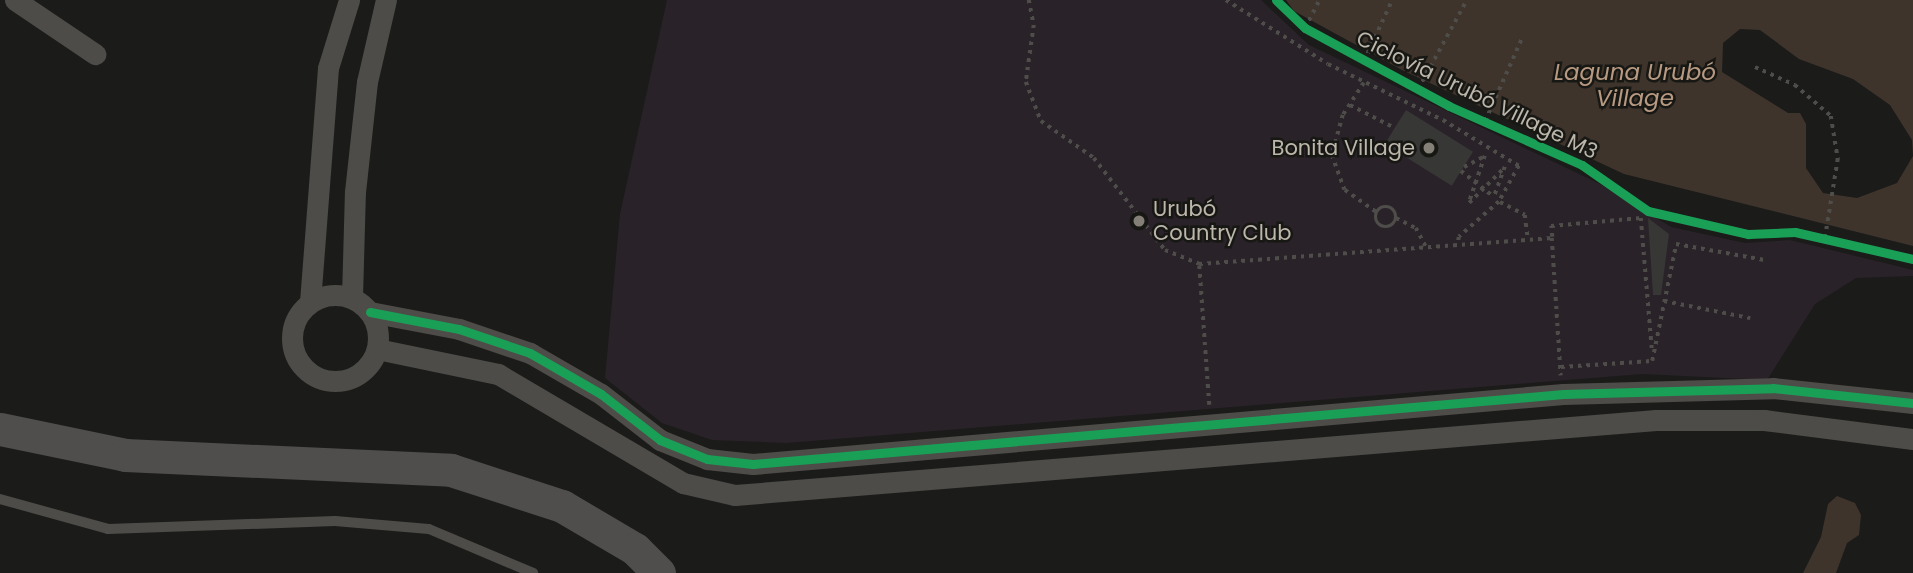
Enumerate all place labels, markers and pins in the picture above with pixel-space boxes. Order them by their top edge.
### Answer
place label: Bonita Village [1272,135,1415,161]
marker: Bonita Village [1421,140,1437,156]
place label: Urubó Country Club [1153,196,1291,246]
marker: Urubó Country Club [1131,213,1147,229]

